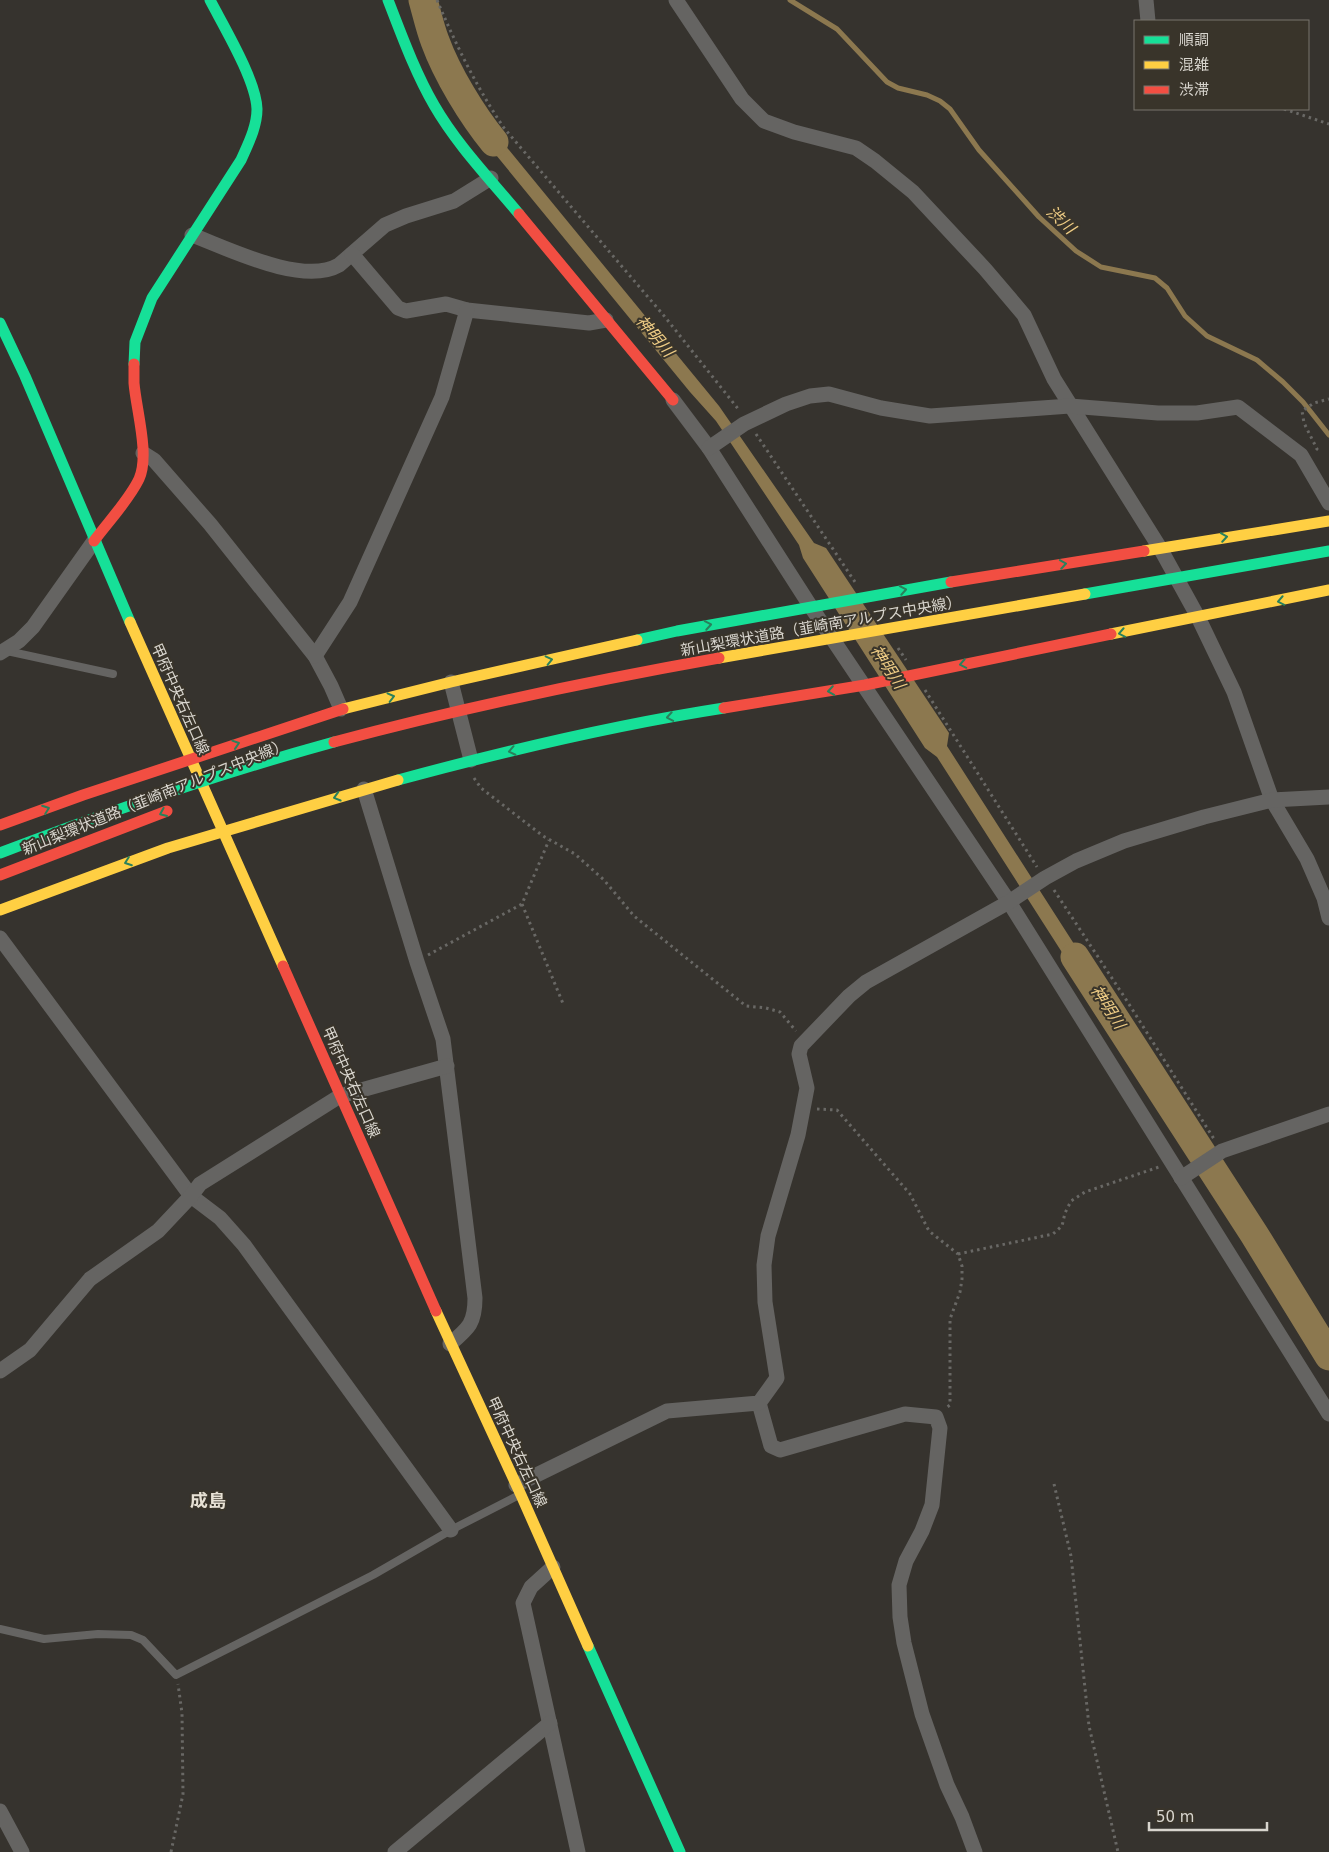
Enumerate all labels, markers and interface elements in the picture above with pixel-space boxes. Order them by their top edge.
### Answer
legend [1134,20,1309,110]
text: 順調 [1179,31,1209,49]
text: 混雑 [1179,56,1209,74]
text: 渋滞 [1179,81,1209,99]
water label: 渋川 [1043,202,1081,239]
water label: 神明川 [632,312,679,362]
one-way arrow [1219,533,1228,543]
one-way arrow [1059,559,1068,569]
one-way arrow [898,586,907,596]
street label: 新山梨環状道路（韮崎南アルプス中央線） [679,592,963,660]
one-way arrow [1277,595,1286,605]
one-way arrow [704,621,713,631]
one-way arrow [1118,627,1126,637]
street label: 甲府中央右左口線 [147,641,213,757]
water label: 神明川 [867,642,910,694]
one-way arrow [545,655,554,666]
one-way arrow [958,658,967,669]
one-way arrow [826,685,835,695]
one-way arrow [387,692,396,703]
one-way arrow [666,711,675,721]
street label: 新山梨環状道路（韮崎南アルプス中央線） [20,735,290,859]
one-way arrow [231,740,239,750]
one-way arrow [507,745,516,756]
one-way arrow [333,791,342,802]
one-way arrow [41,805,50,815]
one-way arrow [159,806,168,817]
one-way arrow [124,856,133,866]
water label: 神明川 [1087,982,1130,1034]
street label: 甲府中央右左口線 [318,1024,384,1140]
street label: 甲府中央右左口線 [483,1394,551,1510]
district label: 成島 [190,1490,226,1511]
scale bar [1149,1800,1266,1832]
text: 50 m [1156,1808,1194,1826]

